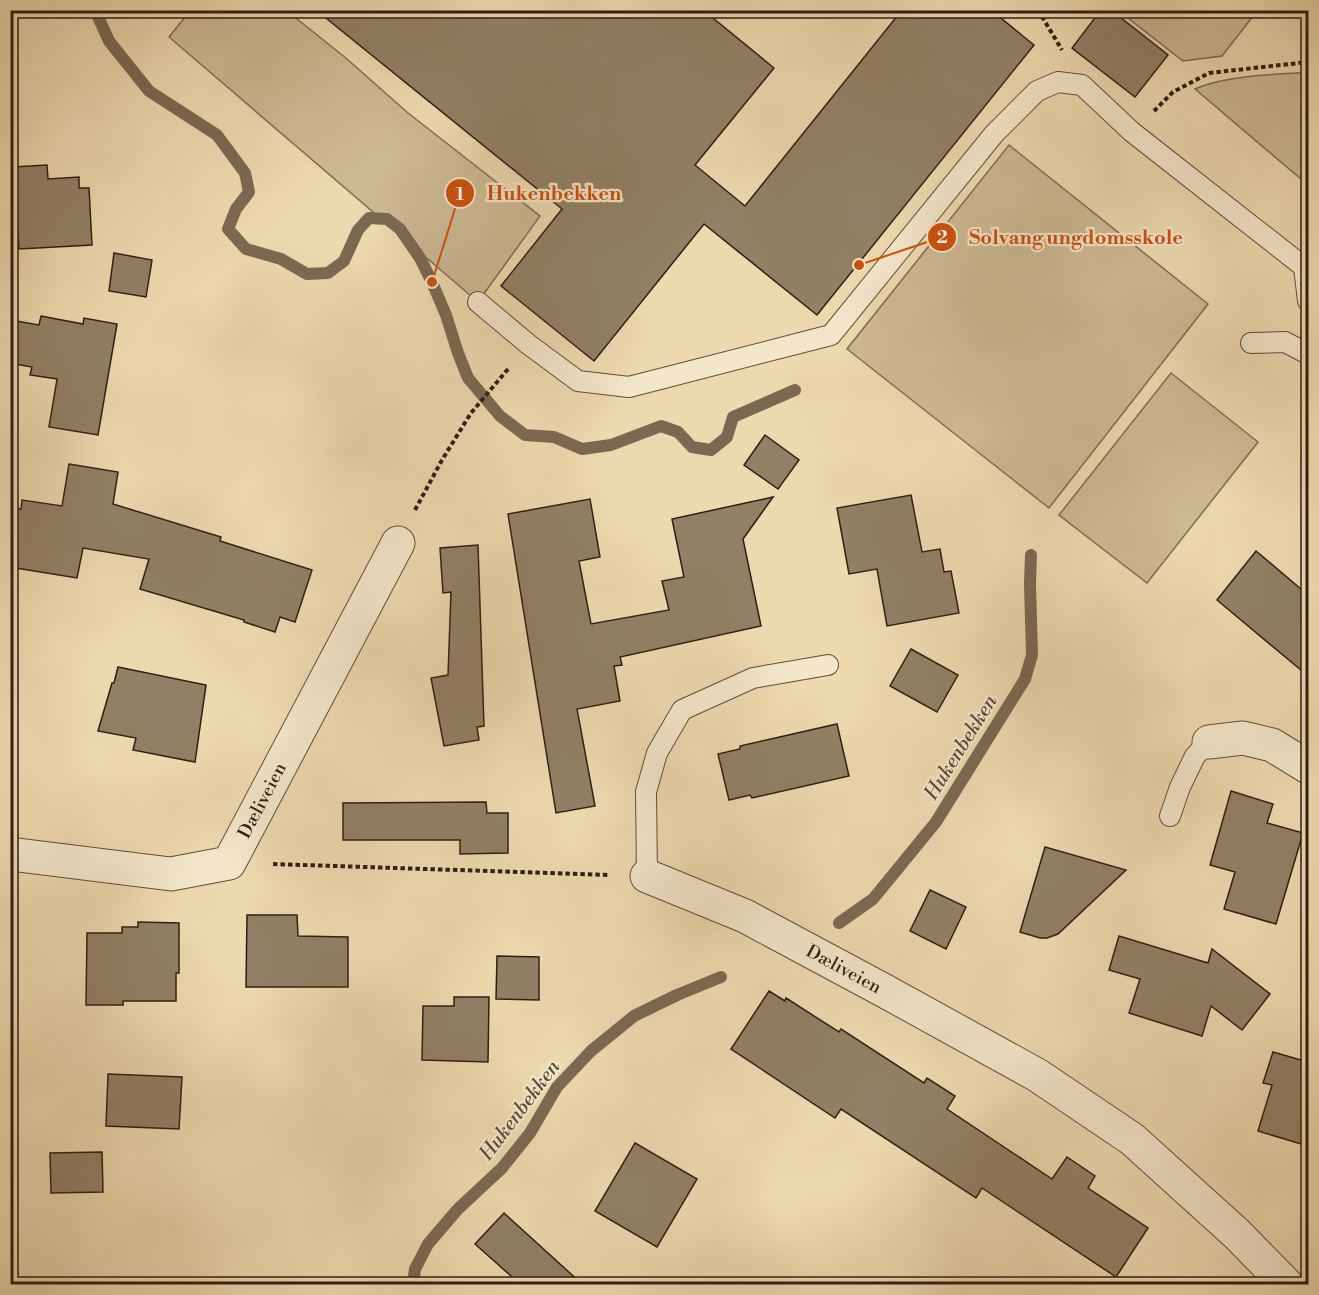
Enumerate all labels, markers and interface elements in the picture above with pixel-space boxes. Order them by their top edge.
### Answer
callout: Hukenbekken [445,174,633,212]
text: Hukenbekken [487,182,622,207]
text: 1 [456,183,465,206]
callout: Solvang ungdomsskole [927,218,1195,256]
text: 2 [936,226,948,249]
text: Solvang ungdomsskole [969,226,1183,251]
water label: Hukenbekken [919,690,1004,806]
street label: Dæliveien [233,759,292,843]
street label: Dæliveien [802,940,886,999]
water label: Hukenbekken [474,1055,566,1167]

